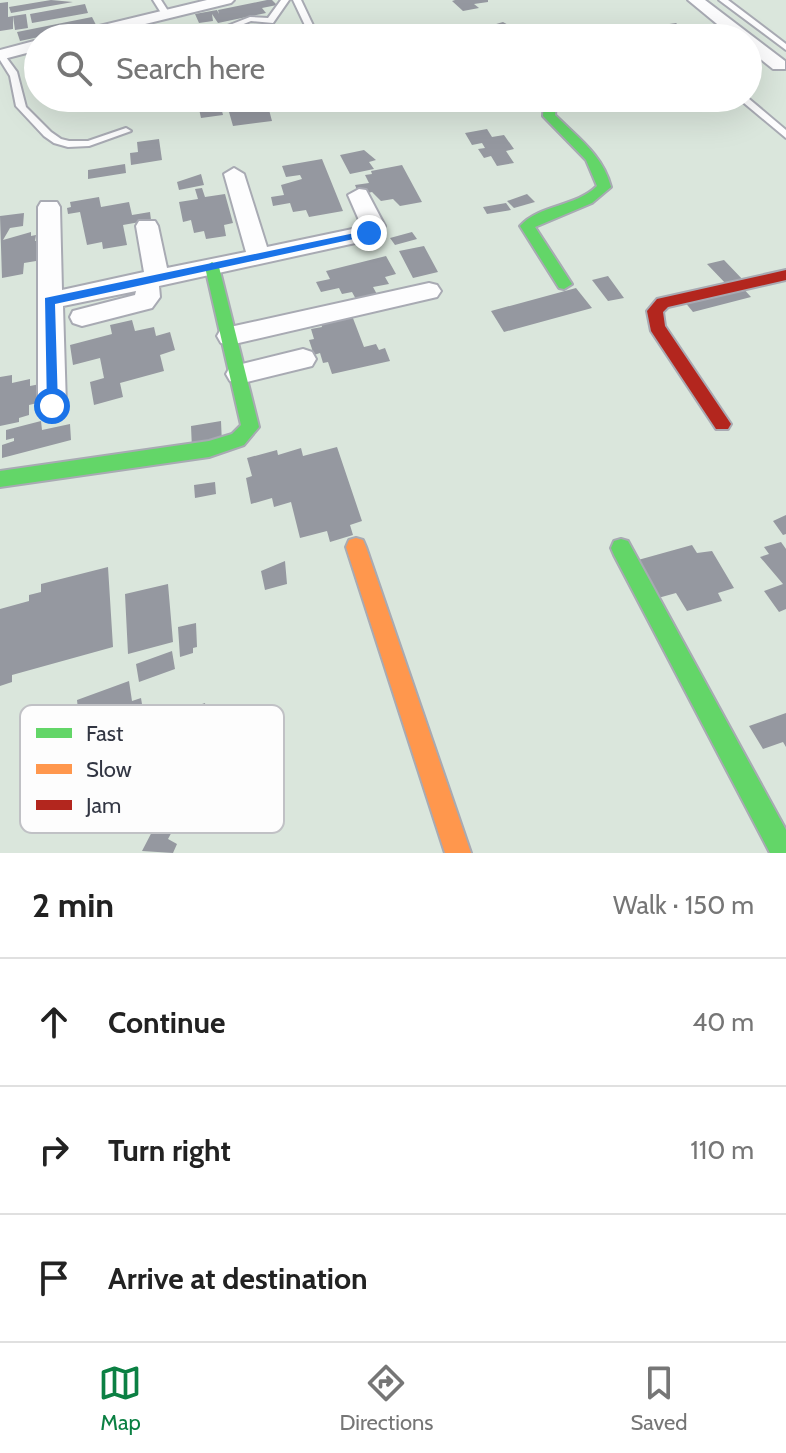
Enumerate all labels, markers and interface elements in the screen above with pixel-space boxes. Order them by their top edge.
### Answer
search box [24,24,762,112]
icon: search [52,46,96,90]
text: Search here [116,50,265,87]
route end [351,215,387,251]
route start [34,388,70,424]
legend [20,705,284,833]
text: Fast [86,720,124,747]
text: Slow [86,756,132,783]
text: Jam [85,792,121,819]
text: 2 min [32,884,114,926]
text: Walk · 150 m [613,889,754,921]
icon: ahead [32,1000,76,1044]
text: Continue [108,1004,225,1041]
text: 40 m [692,1006,754,1038]
icon: right [32,1128,76,1172]
text: Turn right [108,1132,231,1169]
text: 110 m [690,1134,754,1166]
icon: arrive [32,1256,76,1300]
text: Arrive at destination [108,1260,368,1297]
tab: Map [98,1361,142,1436]
tab: Directions [339,1361,433,1436]
tab: Saved [630,1361,688,1436]

